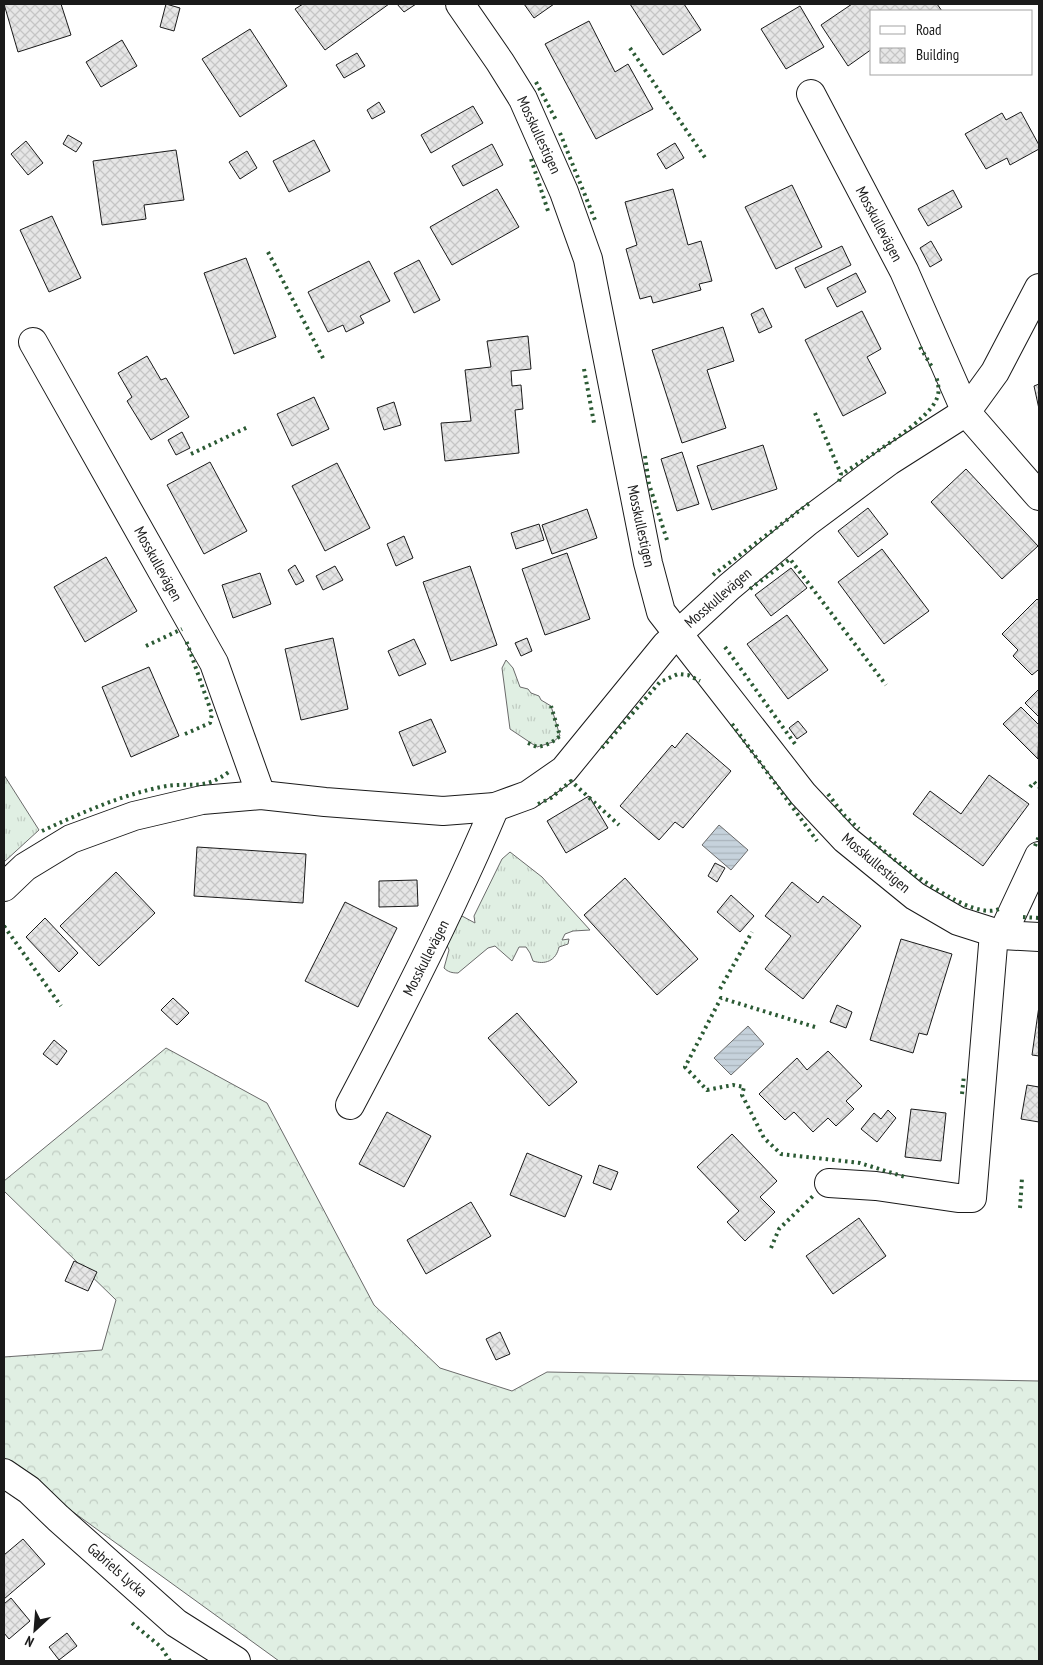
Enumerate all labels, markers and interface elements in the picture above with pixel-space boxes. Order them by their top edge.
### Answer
legend [870,10,1033,75]
text: Road [916,20,942,39]
text: Building [916,45,959,64]
street label: Mosskullestigen [513,93,566,177]
street label: Mosskullevägen [852,183,907,265]
street label: Mosskullestigen [624,483,659,569]
street label: Mosskullevägen [130,523,187,604]
street label: Mosskullevägen [680,563,755,632]
street label: Mosskullestigen [838,829,914,897]
street label: Mosskullevägen [398,917,453,999]
street label: Gabriels Lycka [84,1538,151,1601]
north arrow [10,1605,60,1655]
text: N [22,1632,37,1651]

